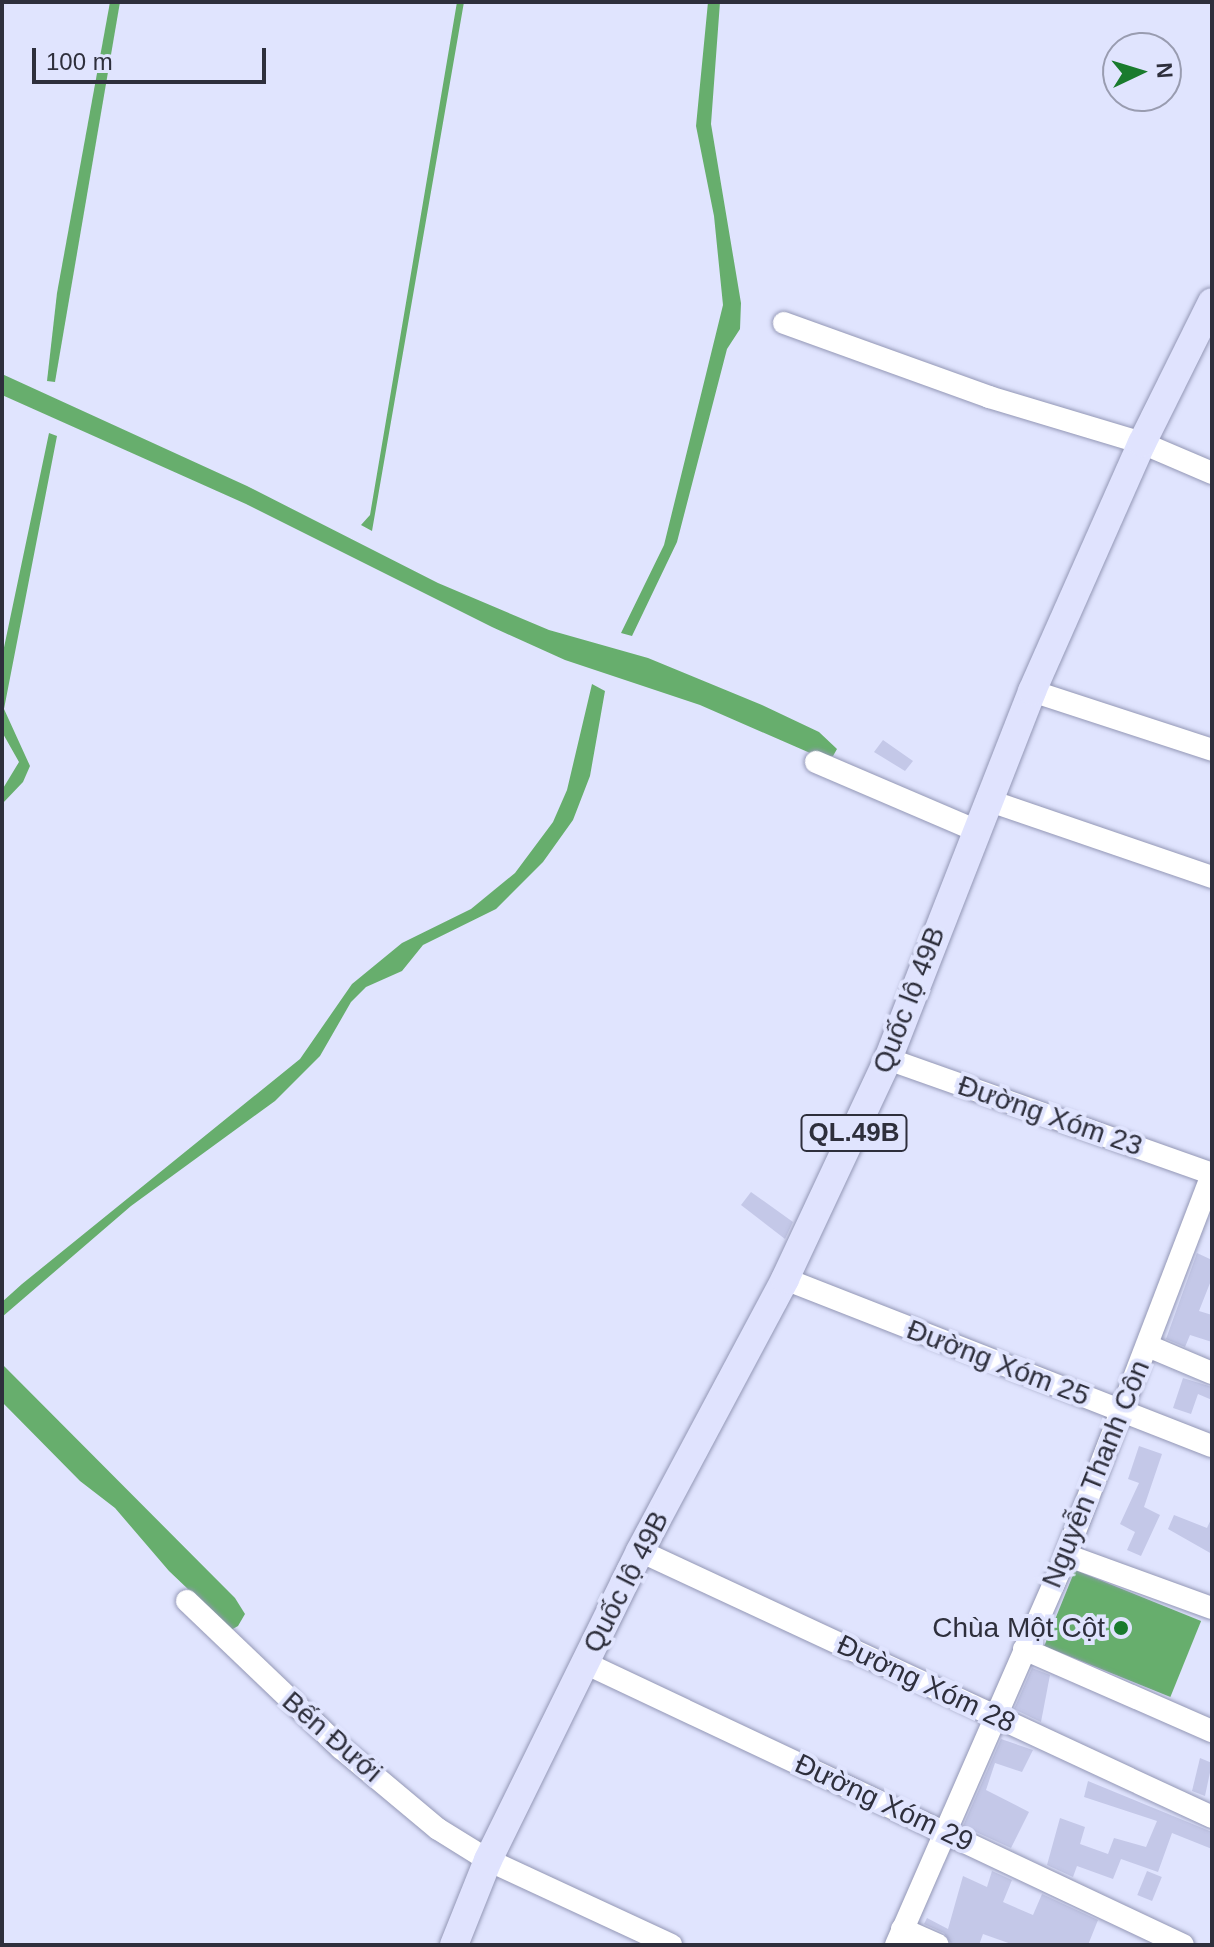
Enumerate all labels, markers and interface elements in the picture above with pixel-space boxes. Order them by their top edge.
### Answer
scale bar [36,32,270,82]
north arrow [1102,32,1182,112]
text: 100 m [46,48,113,75]
text: N [1151,62,1177,79]
street label: Quốc lộ 49B [866,922,952,1078]
street label: Đường Xóm 23 [953,1069,1147,1163]
road number: QL.49B [800,1111,908,1155]
street label: Đường Xóm 25 [902,1313,1094,1413]
street label: Nguyễn Thanh Côn [1035,1355,1157,1593]
street label: Quốc lộ 49B [576,1506,676,1658]
place label: Chùa Một Cột [932,1611,1105,1645]
marker: Chùa Một Cột [1112,1619,1130,1637]
street label: Đường Xóm 28 [832,1628,1020,1740]
street label: Bến Đưới [275,1685,389,1789]
street label: Đường Xóm 29 [790,1747,978,1859]

